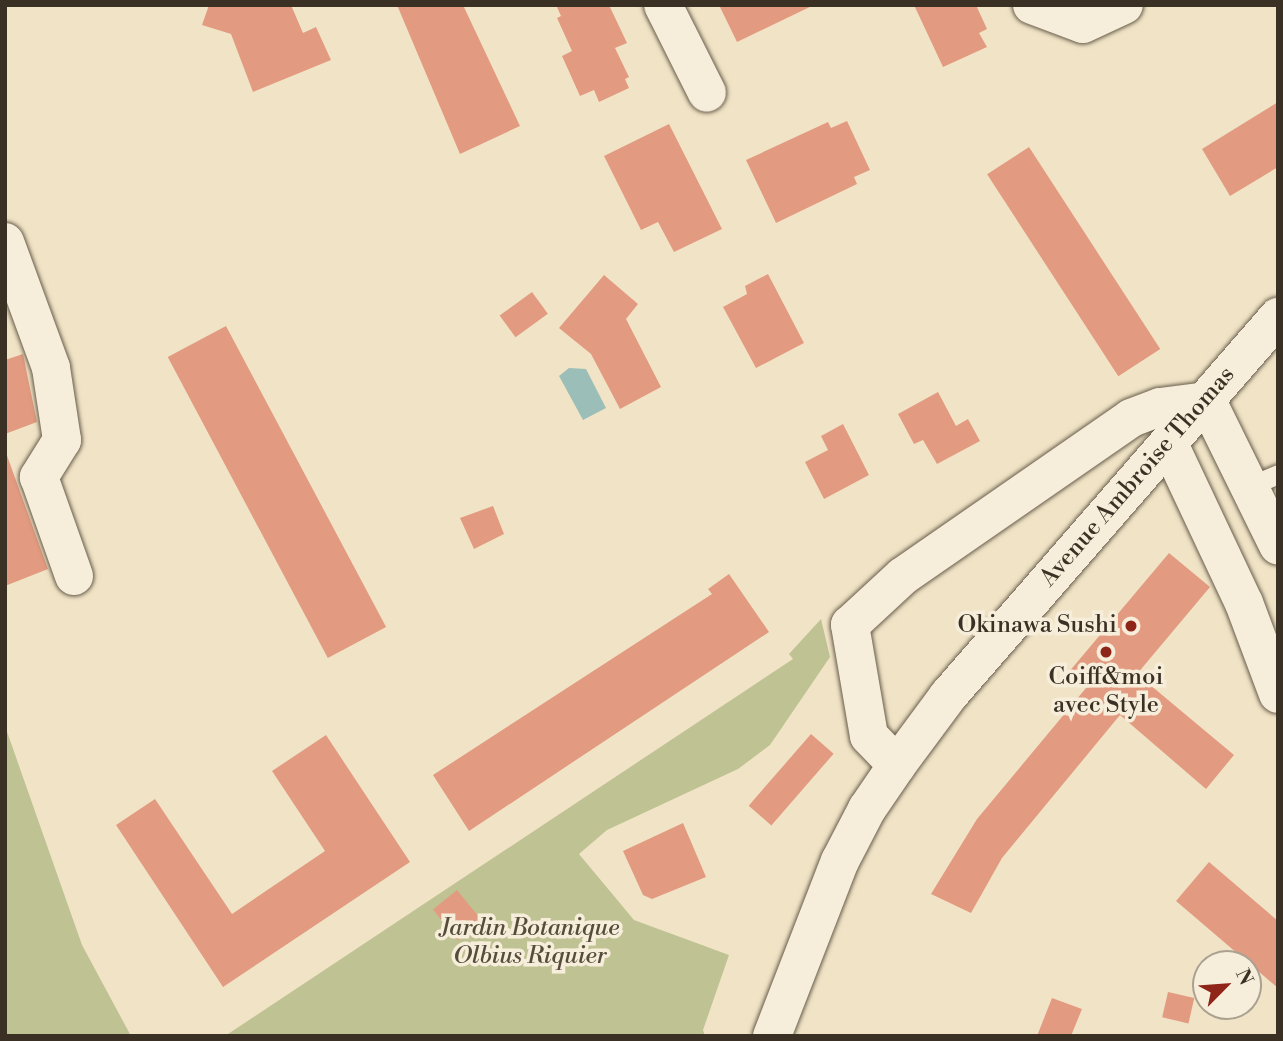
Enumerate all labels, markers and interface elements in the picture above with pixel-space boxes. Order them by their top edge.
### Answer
street label: Avenue Ambroise Thomas [1035,361,1241,593]
place label: Okinawa Sushi [957,612,1117,640]
marker: Okinawa Sushi [1123,618,1139,634]
marker: Coiff&moi avec Style [1098,644,1114,660]
place label: Coiff&moi avec Style [1048,664,1164,720]
park label: Jardin Botanique Olbius Riquier [441,915,619,971]
north arrow [1192,950,1262,1020]
text: N [1230,965,1258,989]

